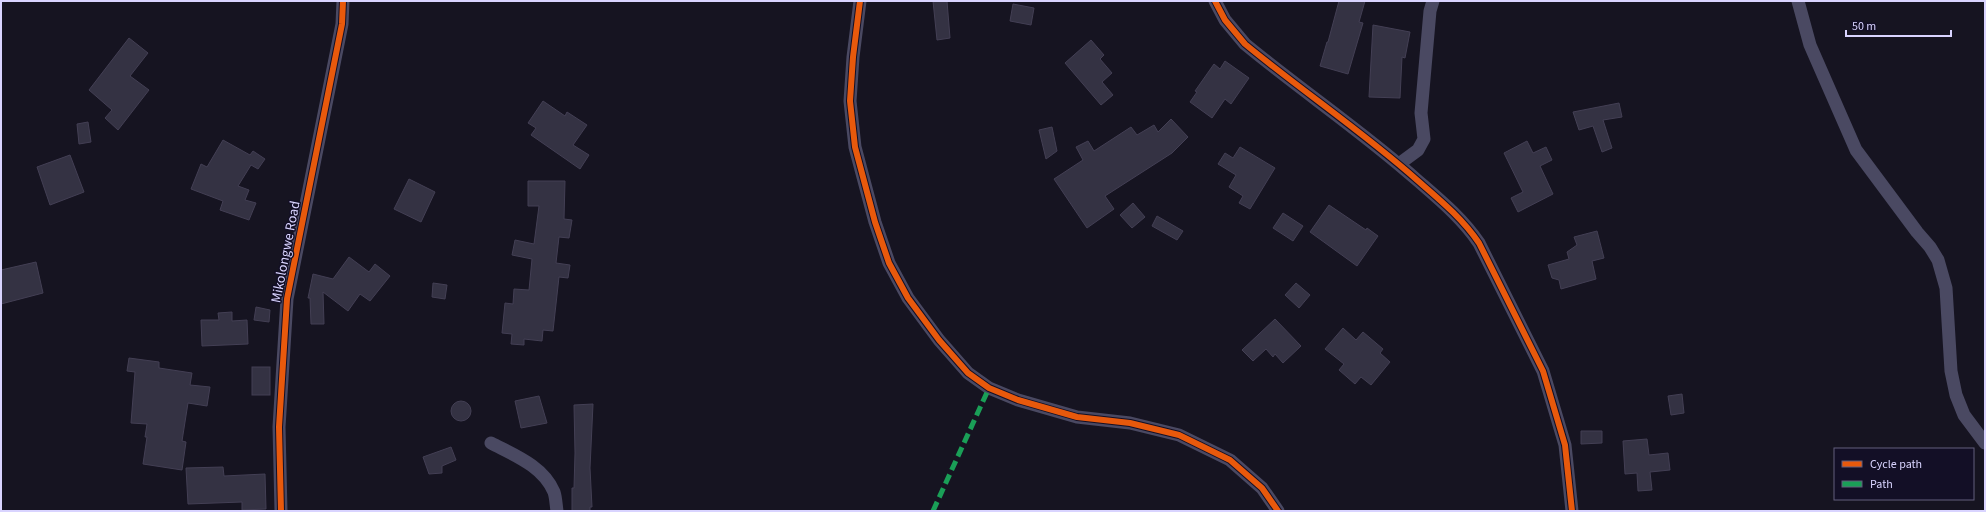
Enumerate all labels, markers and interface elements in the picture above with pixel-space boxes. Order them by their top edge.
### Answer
scale bar [1846,12,1951,38]
text: 50 m [1852,18,1876,35]
street label: Mikolongwe Road [266,199,306,305]
legend [1834,448,1974,500]
text: Cycle path [1870,456,1922,473]
text: Path [1870,476,1893,493]

